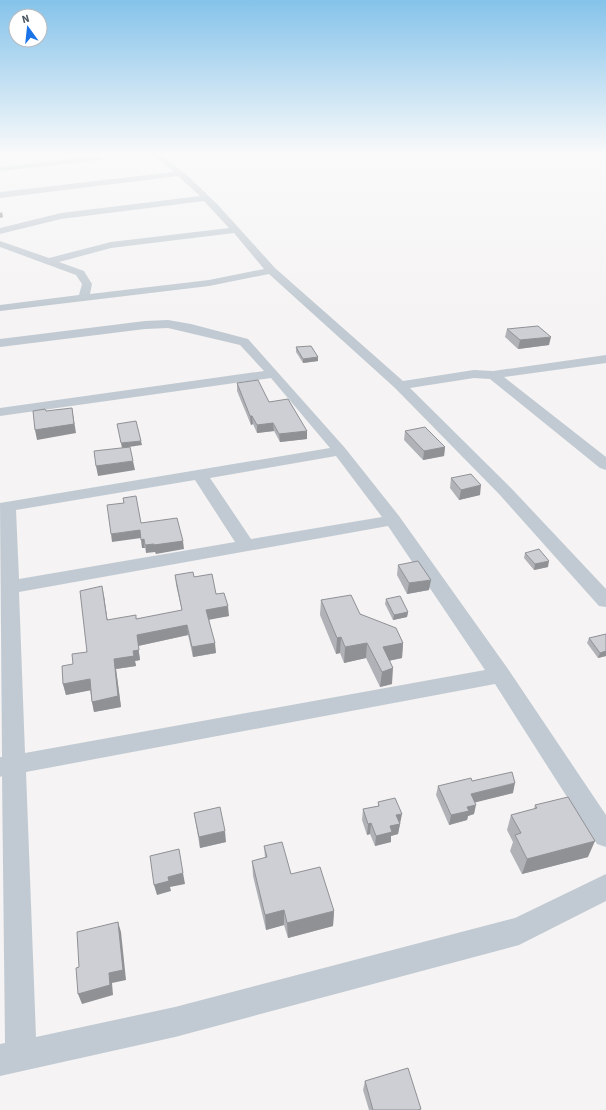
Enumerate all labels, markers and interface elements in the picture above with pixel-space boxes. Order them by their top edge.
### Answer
north arrow [8,8,48,48]
text: N [20,11,31,27]

